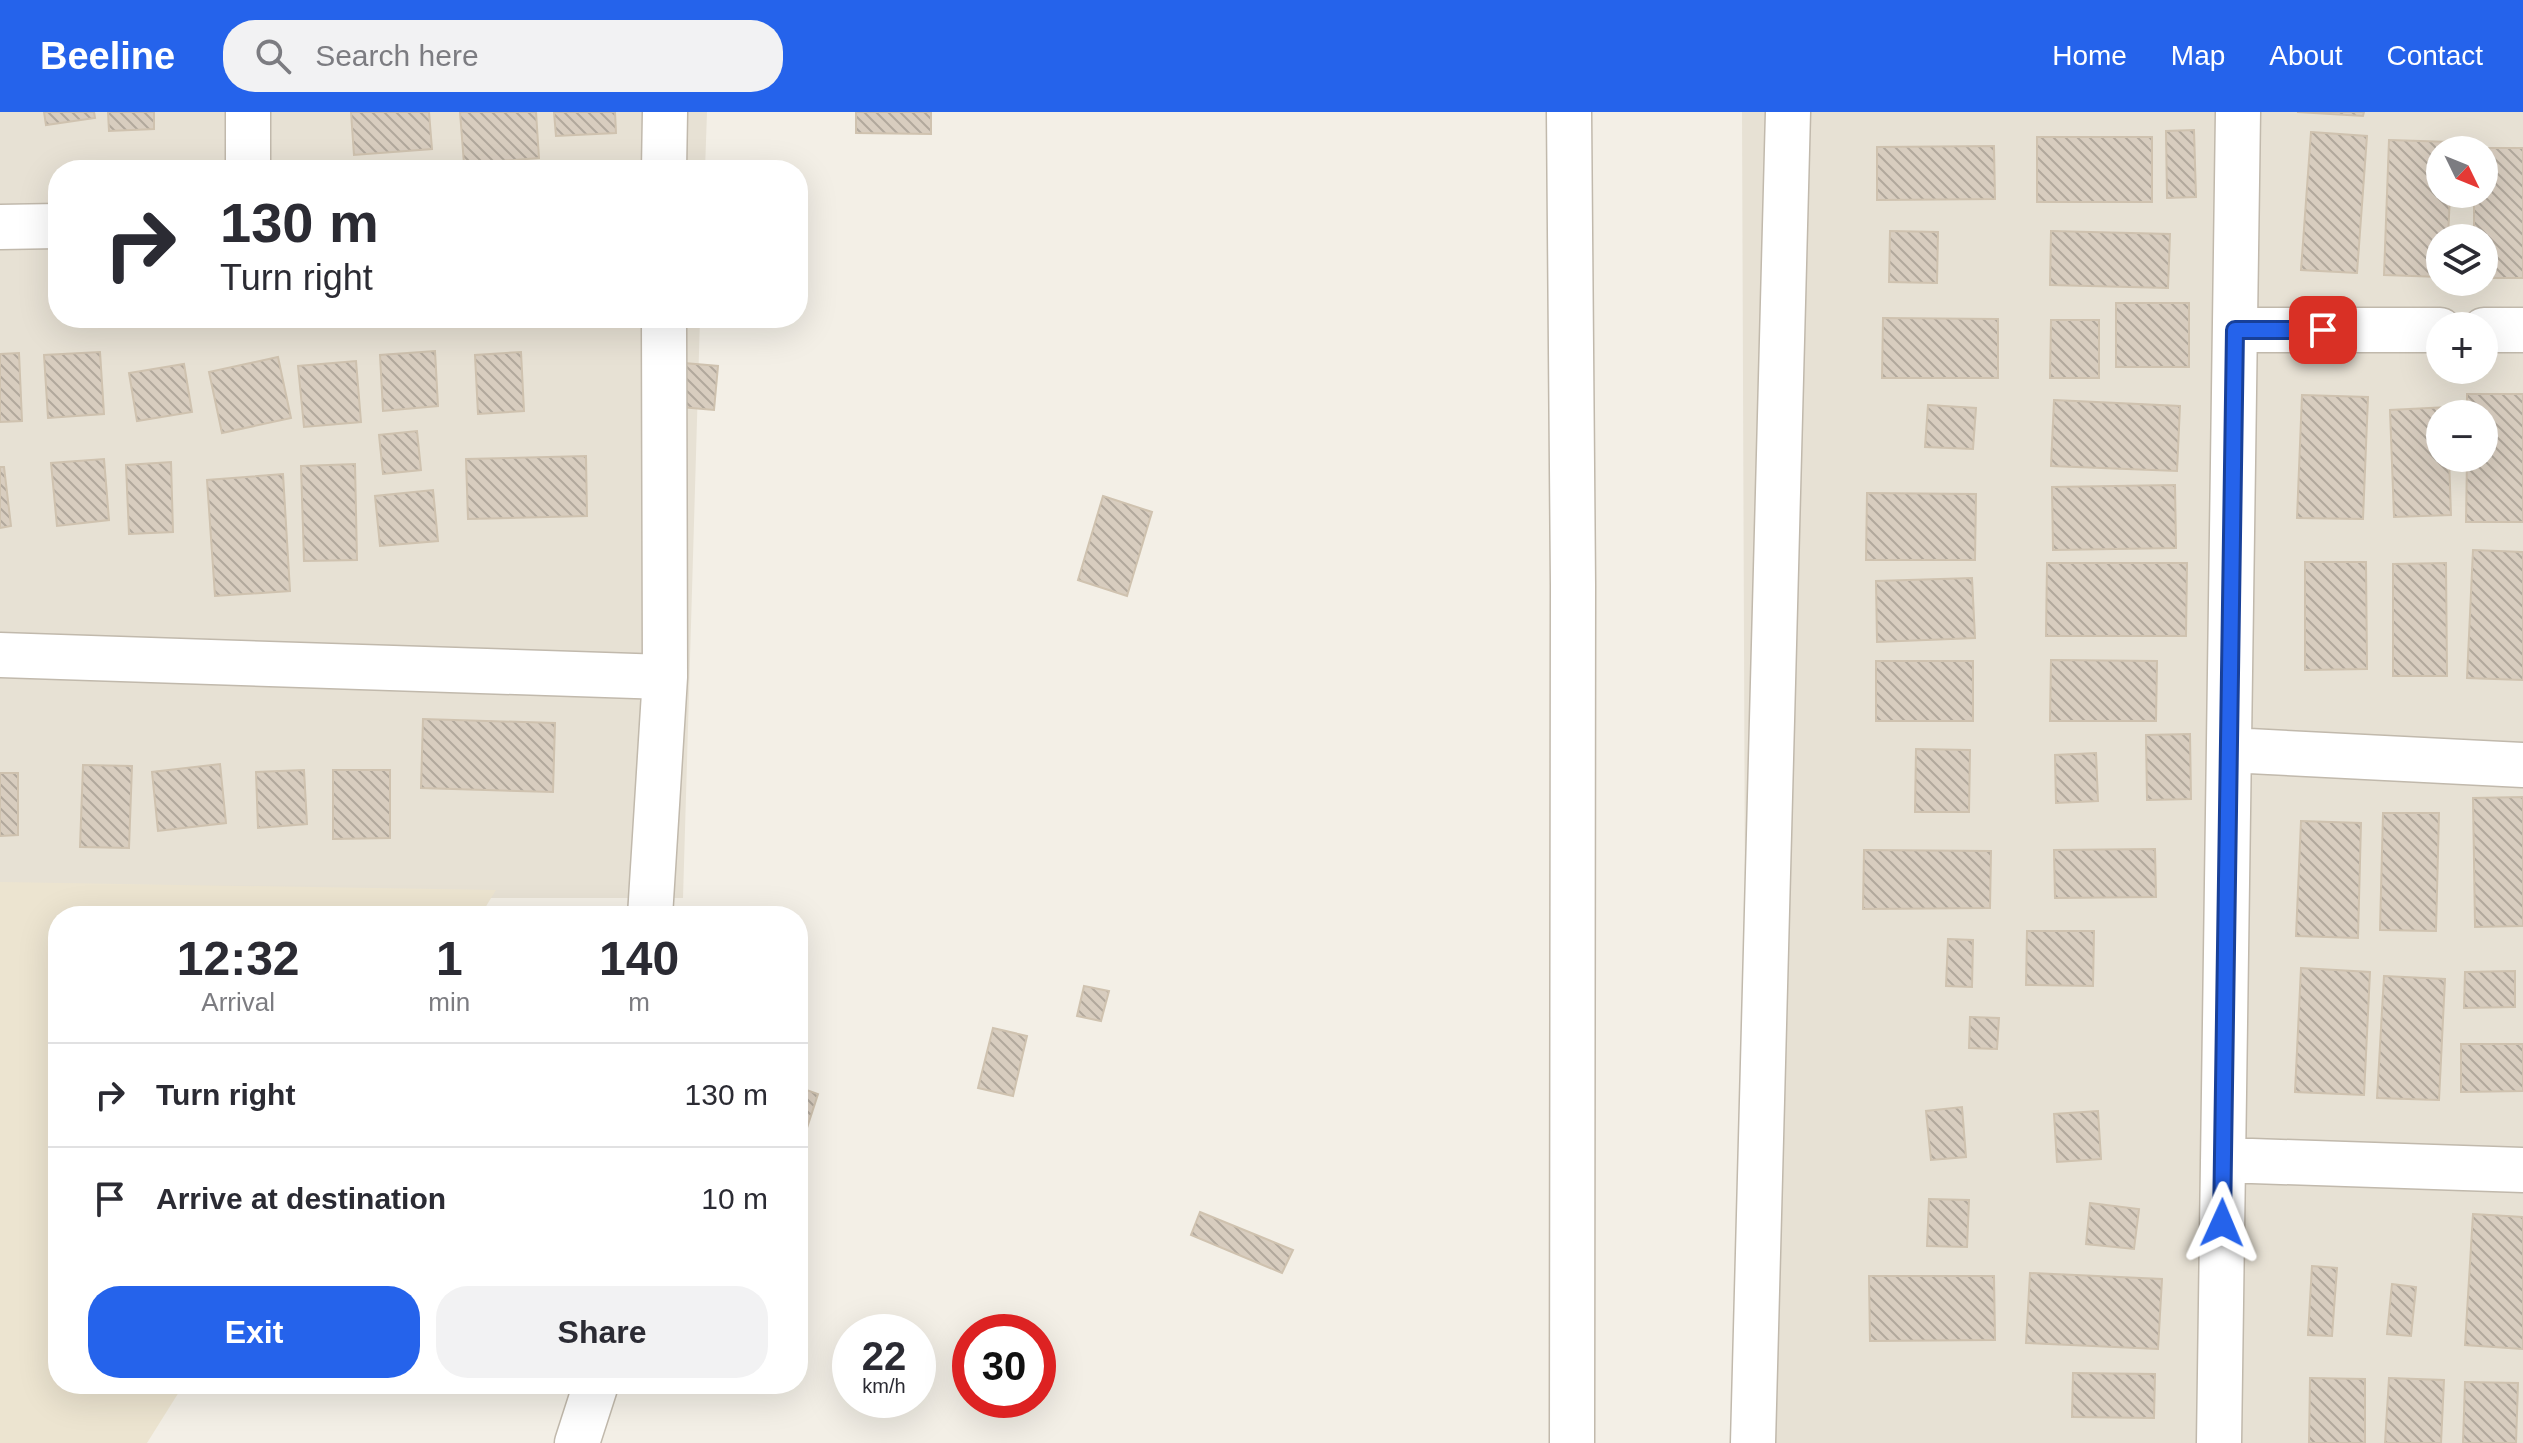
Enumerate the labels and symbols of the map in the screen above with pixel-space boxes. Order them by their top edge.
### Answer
north arrow [2426,136,2498,208]
pin [2289,296,2357,364]
position arrow [2180,1181,2264,1265]
speed limit sign: 30 [952,1314,1056,1418]

